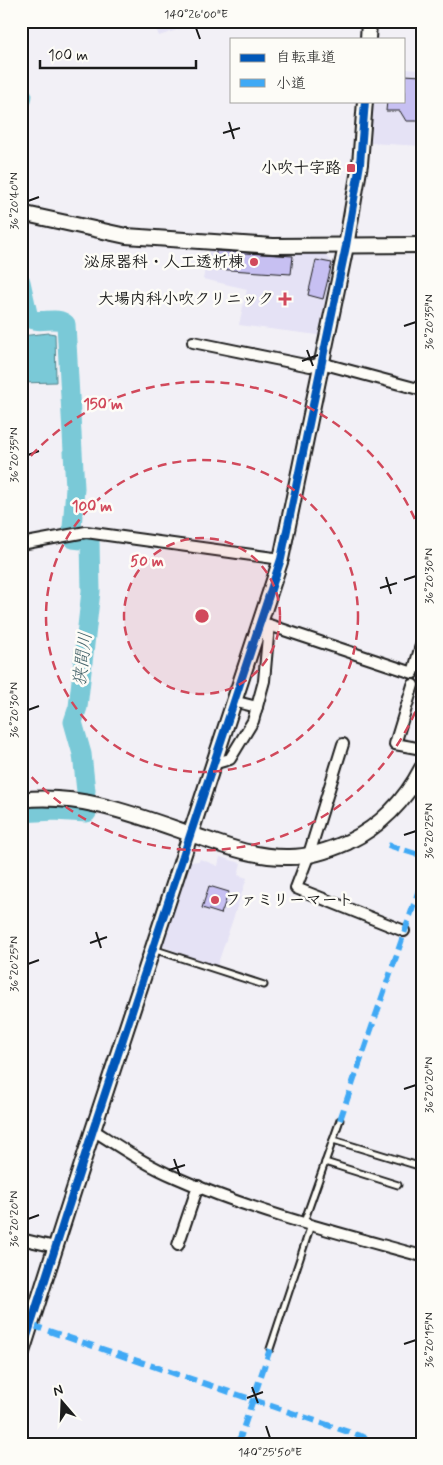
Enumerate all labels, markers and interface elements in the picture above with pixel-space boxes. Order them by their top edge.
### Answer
text: 140°26'00"E [164,7,228,23]
scale bar [40,38,196,70]
legend [230,38,406,102]
text: 100 m [48,46,88,66]
text: 自転車道 [276,48,336,68]
text: 小道 [276,74,306,94]
place label: 小吹十字路 [261,158,341,179]
marker: 小吹十字路 [345,162,357,174]
text: 36°20'40"N [7,172,23,230]
place label: 泌尿器科・人工透析棟 [84,252,245,273]
marker: 泌尿器科・人工透析棟 [248,256,260,268]
place label: 大場内科小吹クリニック [98,289,274,310]
marker: 大場内科小吹クリニック [278,292,292,306]
text: 36°20'35"N [422,294,438,350]
text: 150 m [83,395,123,415]
text: 36°20'35"N [7,427,23,483]
text: 100 m [72,497,112,517]
text: 36°20'30"N [422,548,438,604]
text: 50 m [130,552,164,572]
centre of rings [193,607,211,625]
water label: 狭間川 [68,631,98,687]
text: 36°20'30"N [7,682,23,738]
text: 36°20'25"N [422,803,438,859]
place label: ファミリーマート [225,890,354,911]
marker: ファミリーマート [209,894,221,906]
text: 36°20'25"N [7,936,23,992]
text: 36°20'20"N [422,1057,438,1113]
text: 36°20'20"N [7,1191,23,1247]
text: 36°20'15"N [422,1312,438,1368]
north arrow [38,1378,88,1428]
text: N [51,1381,65,1401]
text: 140°25'50"E [238,1445,302,1461]

